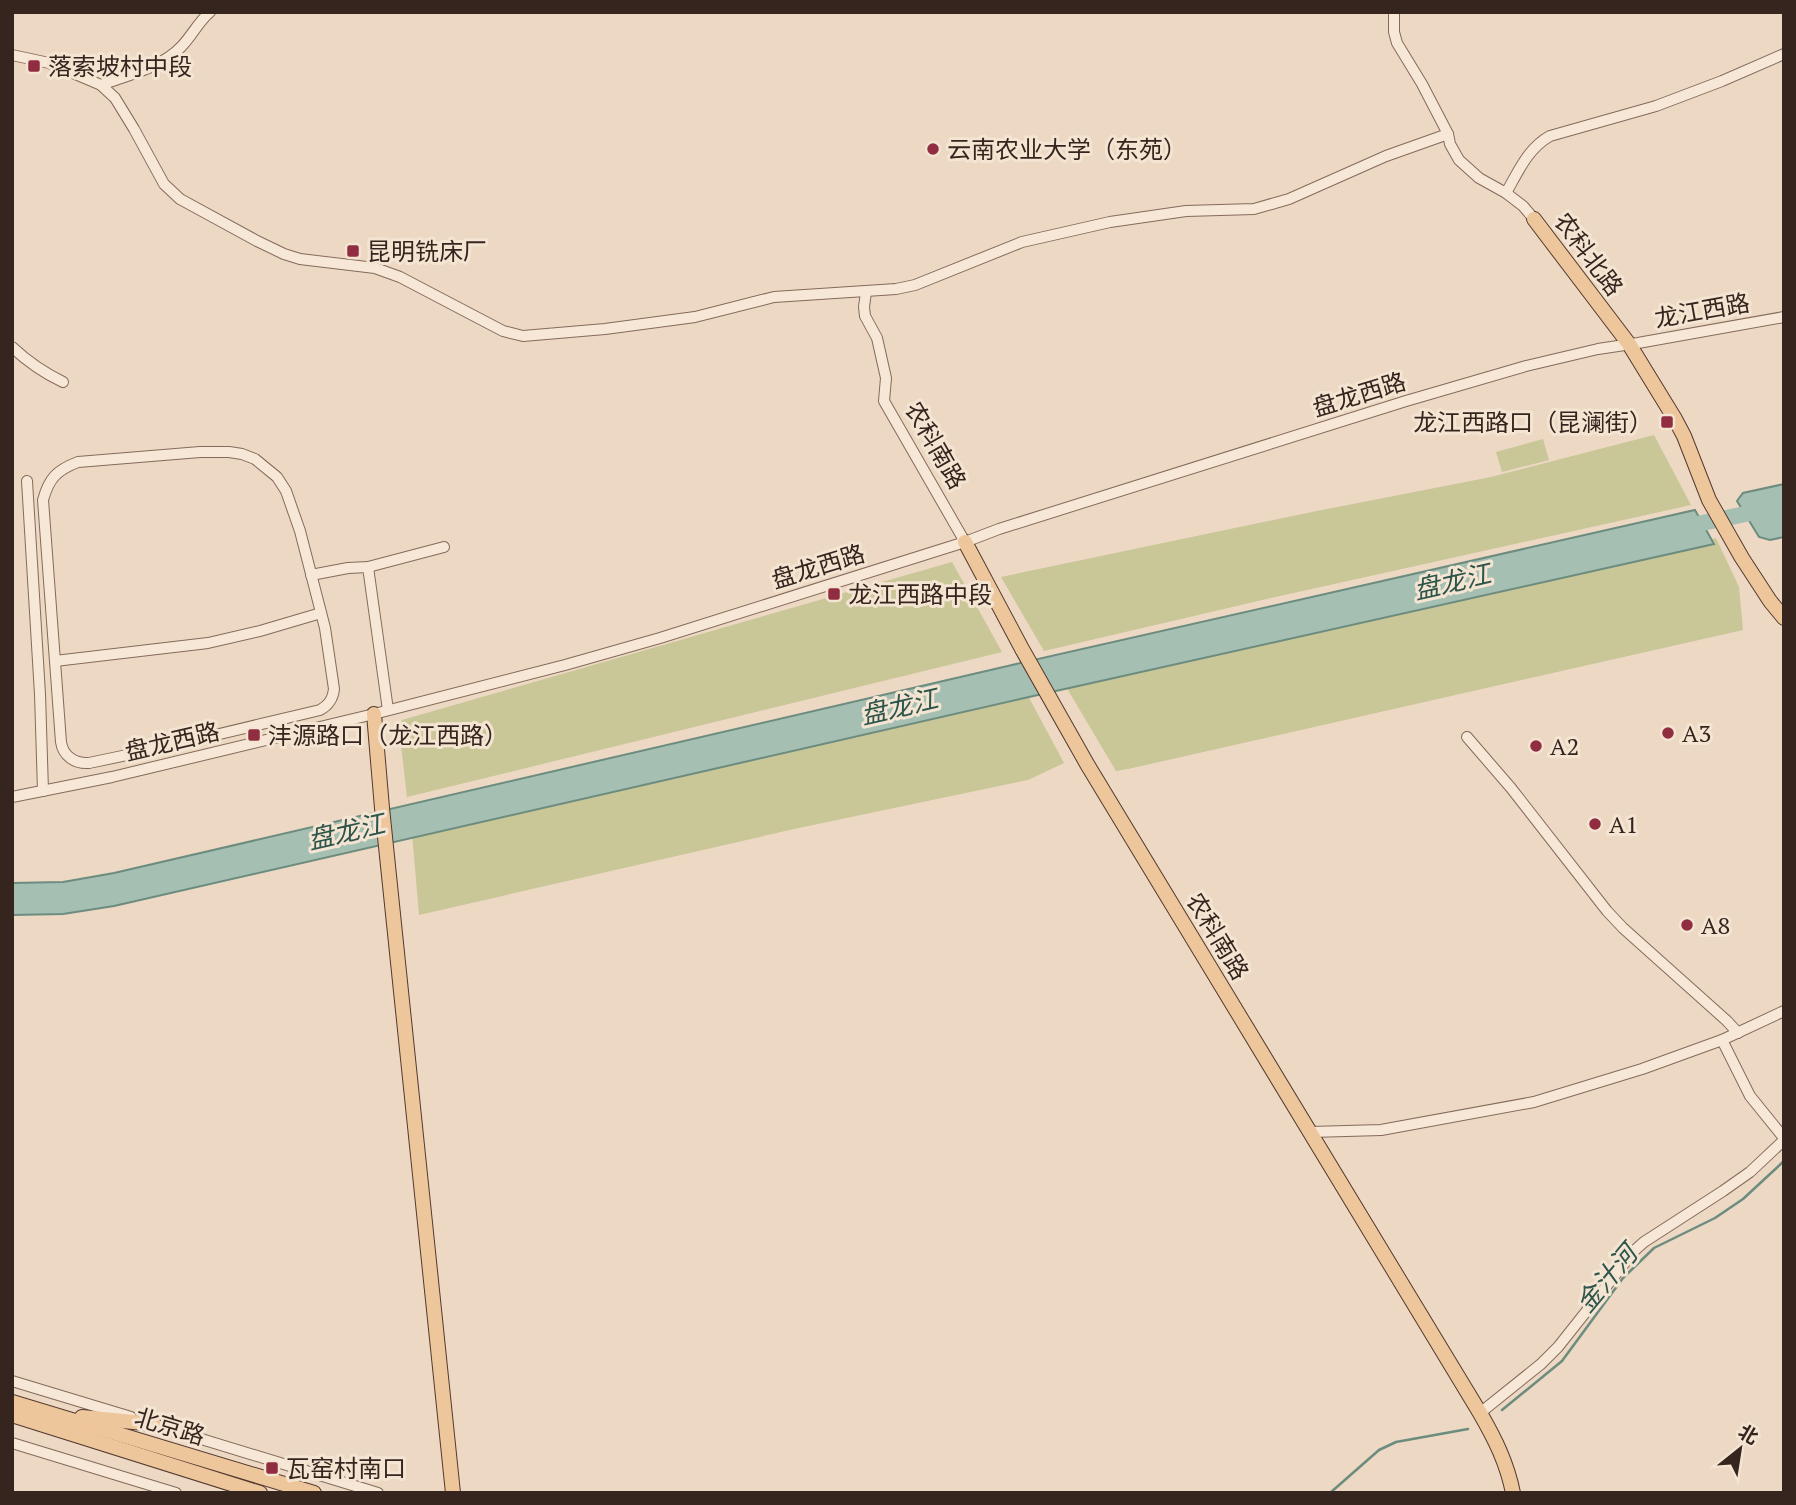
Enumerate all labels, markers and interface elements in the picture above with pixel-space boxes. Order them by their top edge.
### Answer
place label: 落索坡村中段 [48,50,192,82]
marker: 落索坡村中段 [26,58,42,74]
place label: 云南农业大学（东苑） [947,133,1187,165]
marker: 云南农业大学（东苑） [925,141,941,157]
street label: 农科北路 [1547,206,1631,302]
place label: 昆明铣床厂 [367,235,487,267]
marker: 昆明铣床厂 [345,243,361,259]
street label: 龙江西路 [1652,286,1752,334]
street label: 盘龙西路 [1308,365,1410,423]
street label: 农科南路 [898,395,974,495]
place label: 龙江西路口（昆澜街） [1413,406,1653,438]
marker: 龙江西路口（昆澜街） [1659,414,1675,430]
street label: 盘龙西路 [767,537,869,595]
water label: 盘龙江 [1410,555,1497,606]
place label: 龙江西路中段 [848,578,992,610]
marker: 龙江西路中段 [826,586,842,602]
water label: 盘龙江 [857,680,944,731]
street label: 盘龙西路 [122,715,222,767]
place label: A3 [1682,717,1711,749]
place label: 沣源路口（龙江西路） [268,719,508,751]
marker: A3 [1660,725,1676,741]
marker: 沣源路口（龙江西路） [246,727,262,743]
place label: A2 [1550,730,1579,762]
marker: A2 [1528,738,1544,754]
water label: 盘龙江 [304,805,391,856]
place label: A1 [1609,808,1638,840]
marker: A1 [1587,816,1603,832]
street label: 农科南路 [1180,887,1256,985]
place label: A8 [1701,909,1730,941]
marker: A8 [1679,917,1695,933]
water label: 金汁河 [1568,1233,1647,1319]
street label: 北京路 [131,1400,209,1452]
north arrow [1705,1414,1775,1484]
text: 北 [1734,1418,1763,1449]
place label: 瓦窑村南口 [286,1452,406,1484]
marker: 瓦窑村南口 [264,1460,280,1476]

